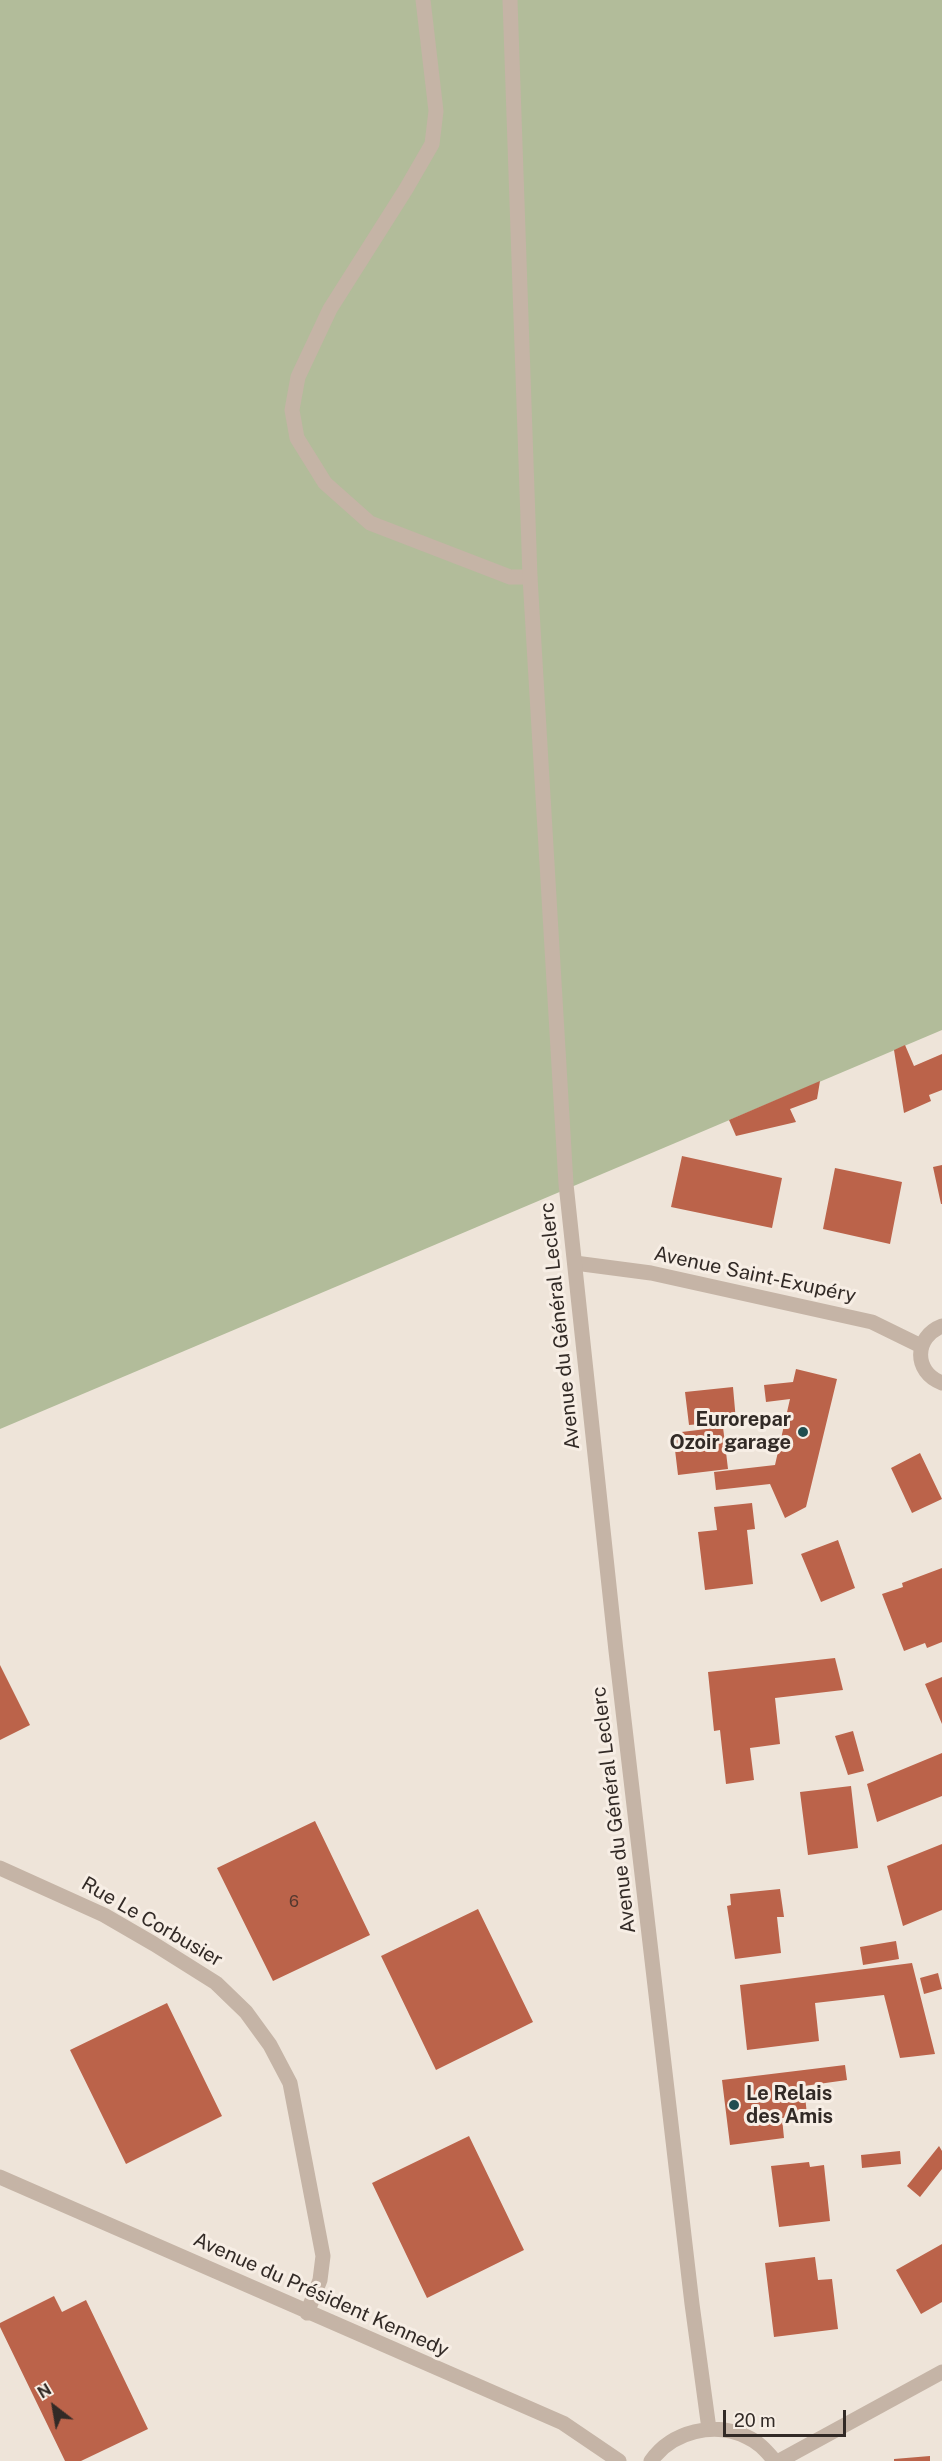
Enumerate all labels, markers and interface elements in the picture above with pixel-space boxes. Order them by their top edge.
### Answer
street label: Avenue du Général Leclerc [535,1201,585,1451]
street label: Avenue Saint-Exupéry [652,1242,858,1308]
place label: Eurorepar Ozoir garage [670,1408,791,1455]
marker: Eurorepar Ozoir garage [796,1425,810,1439]
street label: Avenue du Général Leclerc [587,1685,641,1935]
street label: Rue Le Corbusier [77,1872,227,1972]
house number: 6 [289,1892,299,1912]
place label: Le Relais des Amis [746,2082,833,2129]
marker: Le Relais des Amis [727,2098,741,2112]
street label: Avenue du Président Kennedy [190,2228,452,2362]
north arrow [24,2377,84,2437]
text: N [34,2380,55,2403]
scale bar [726,2398,849,2436]
text: 20 m [734,2410,776,2431]

